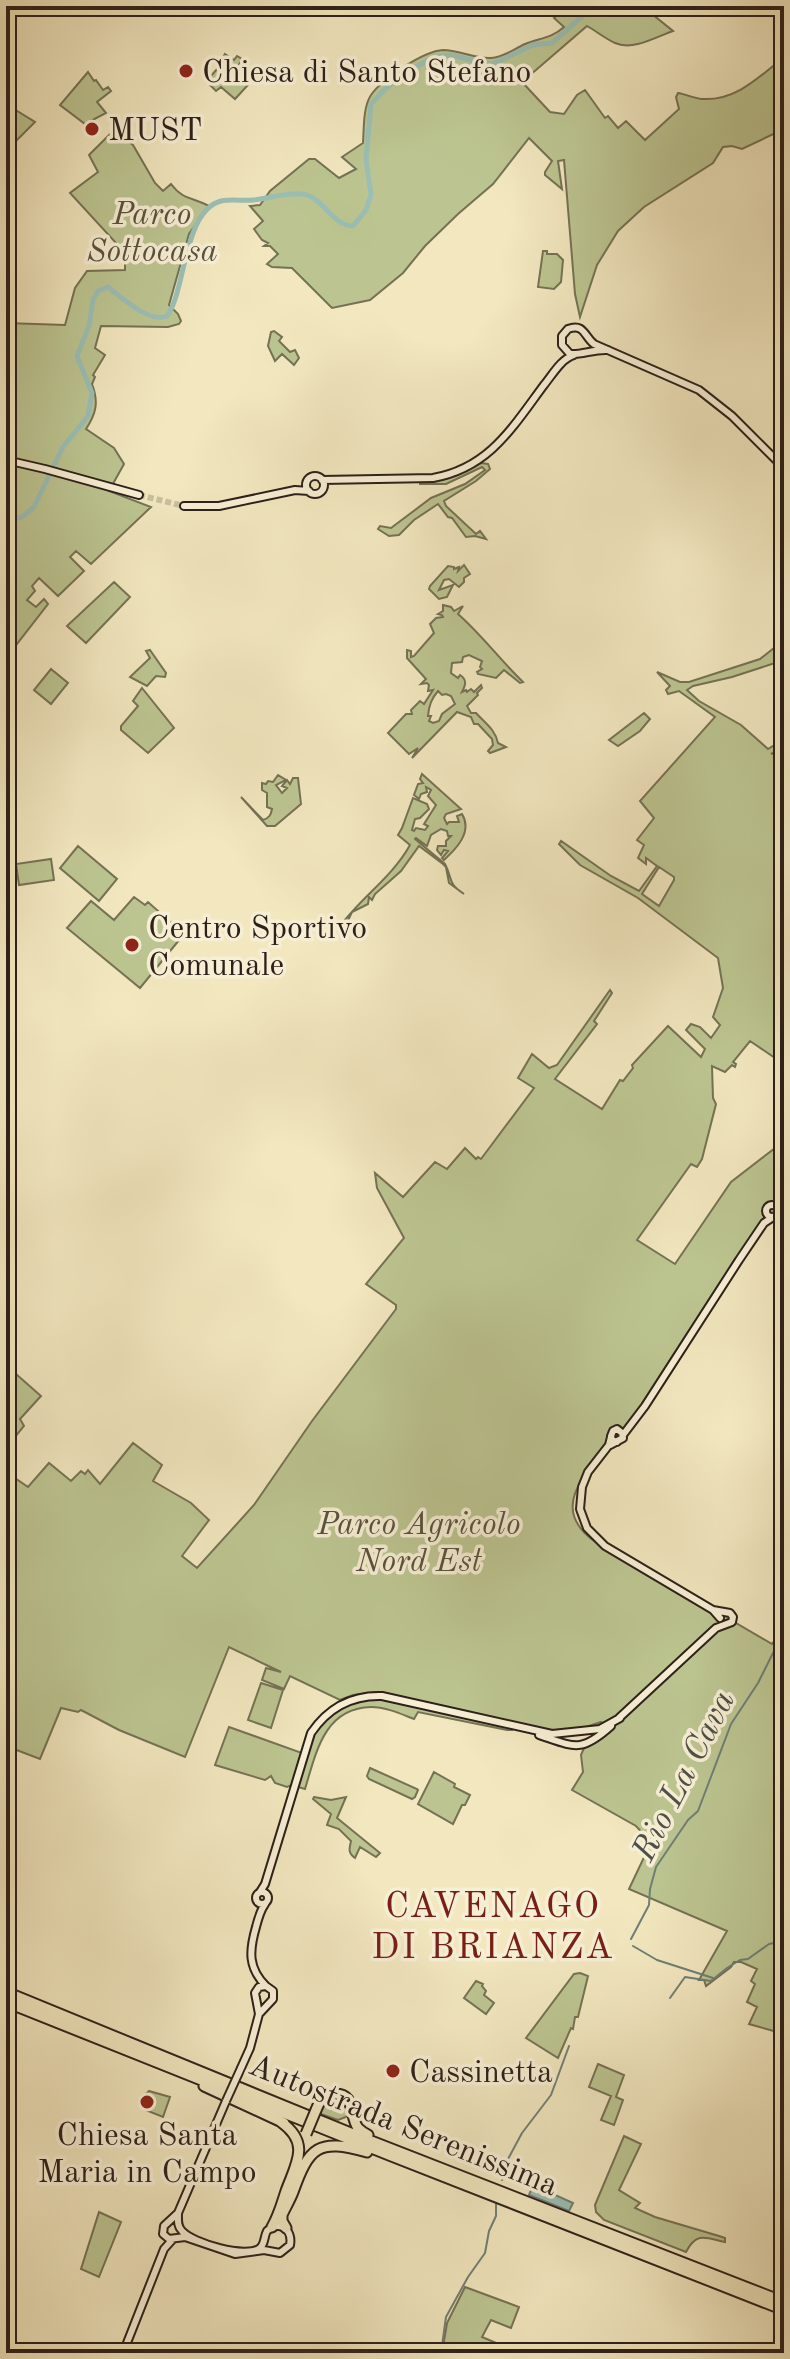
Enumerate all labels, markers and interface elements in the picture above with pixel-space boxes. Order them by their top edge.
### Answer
place label: Chiesa di Santo Stefano [202,58,531,90]
marker: Chiesa di Santo Stefano [177,62,195,80]
place label: MUST [108,116,202,148]
marker: MUST [83,120,101,138]
park label: Parco Sottocasa [86,200,218,269]
place label: Centro Sportivo Comunale [148,914,367,983]
marker: Centro Sportivo Comunale [123,936,141,954]
park label: Parco Agricolo Nord Est [316,1510,521,1579]
water label: Rio La Cava [627,1686,742,1868]
district label: CAVENAGO DI BRIANZA [371,1890,615,1967]
street label: Autostrada Serenissima [244,2050,562,2204]
place label: Cassinetta [409,2058,553,2090]
marker: Cassinetta [384,2062,402,2080]
marker: Chiesa Santa Maria in Campo [138,2093,156,2111]
place label: Chiesa Santa Maria in Campo [37,2121,257,2190]

